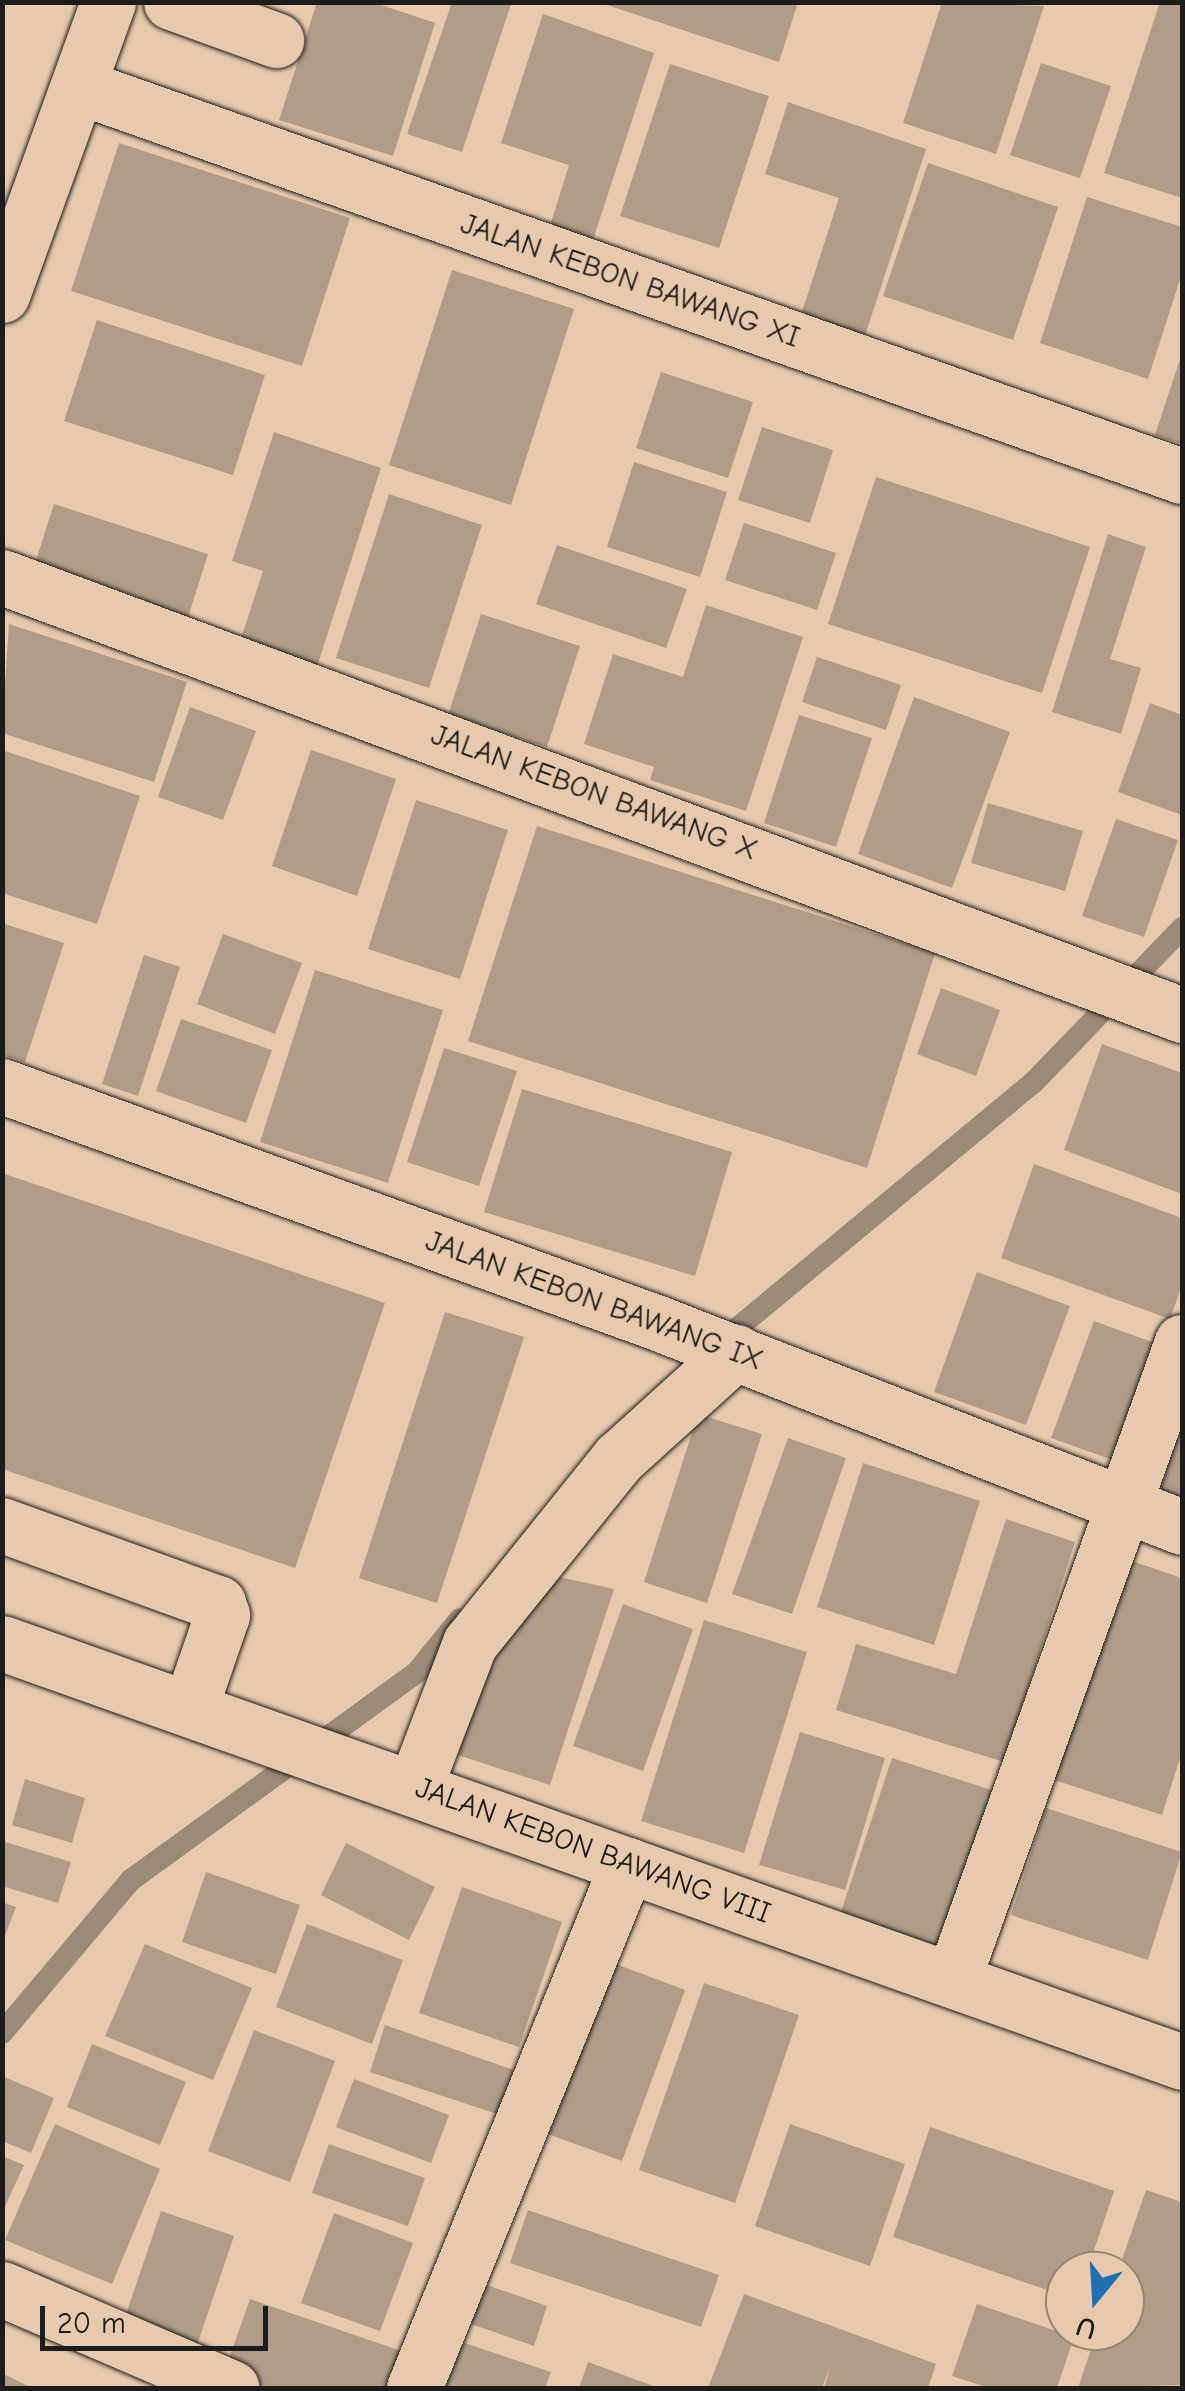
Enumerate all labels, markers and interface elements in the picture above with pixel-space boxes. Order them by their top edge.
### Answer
street label: JALAN KEBON BAWANG XI [456,206,804,356]
street label: JALAN KEBON BAWANG X [426,717,762,869]
street label: JALAN KEBON BAWANG IX [421,1223,767,1379]
street label: JALAN KEBON BAWANG VIII [411,1770,775,1932]
north arrow [1045,2251,1145,2351]
scale bar [45,2286,272,2348]
text: 20 m [57,2306,126,2341]
text: U [1073,2310,1100,2346]

